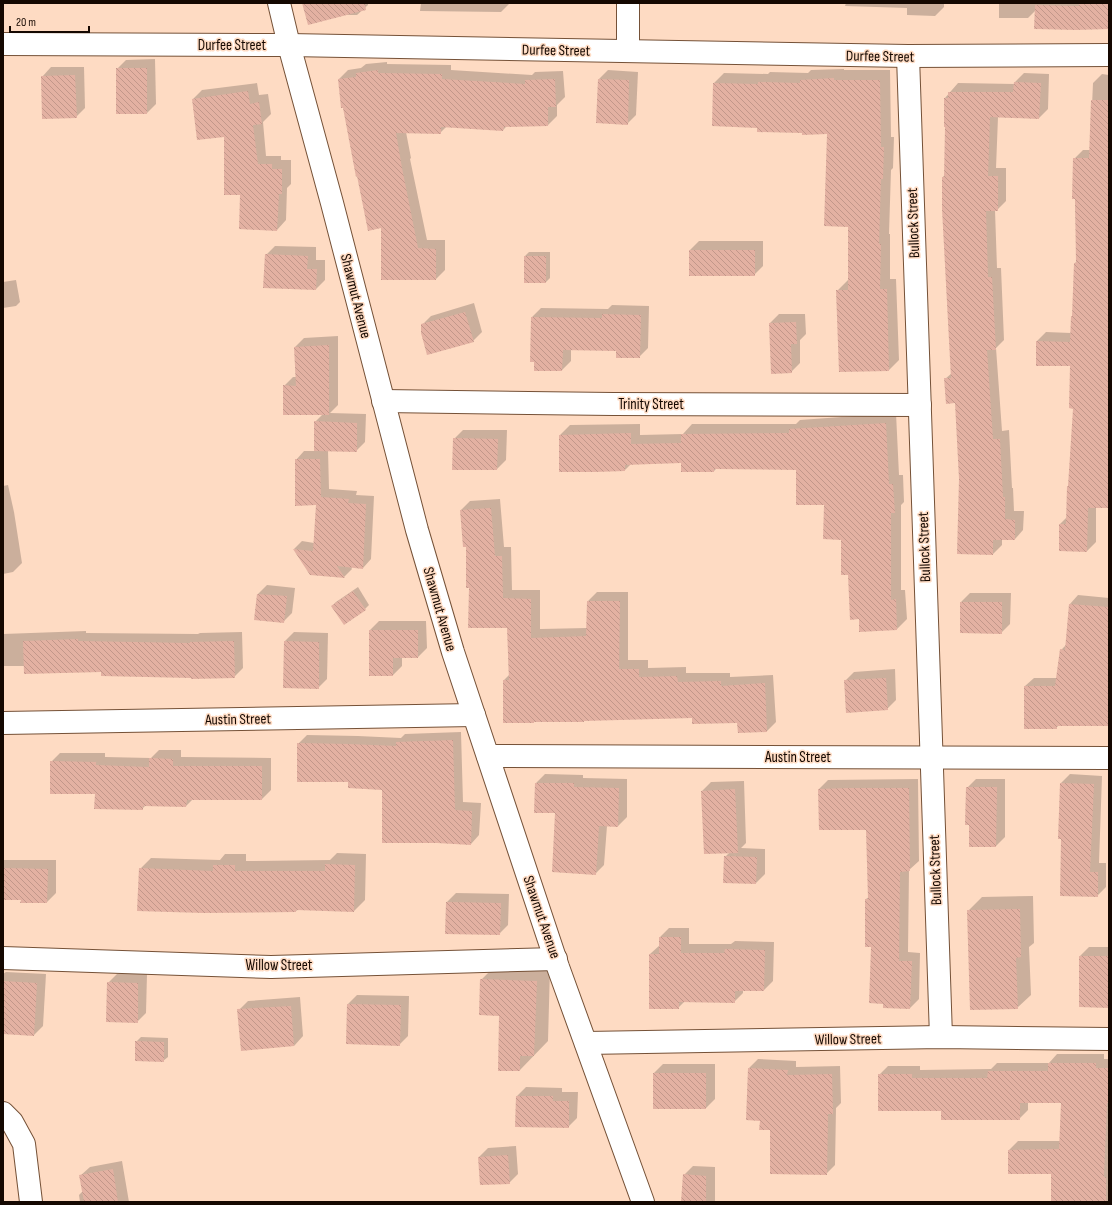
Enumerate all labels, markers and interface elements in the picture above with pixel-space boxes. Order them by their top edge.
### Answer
scale bar [10,8,89,34]
text: 20 m [16,15,36,30]
street label: Durfee Street [198,36,267,55]
street label: Durfee Street [522,40,591,61]
street label: Durfee Street [846,46,915,67]
street label: Bullock Street [903,187,924,259]
street label: Shawmut Avenue [336,252,375,340]
street label: Trinity Street [618,395,684,414]
street label: Bullock Street [914,511,935,583]
street label: Shawmut Avenue [418,565,461,653]
street label: Austin Street [204,709,272,730]
street label: Austin Street [764,748,831,767]
street label: Bullock Street [925,834,946,906]
street label: Shawmut Avenue [518,873,565,961]
street label: Willow Street [246,956,313,975]
street label: Willow Street [814,1029,882,1050]

